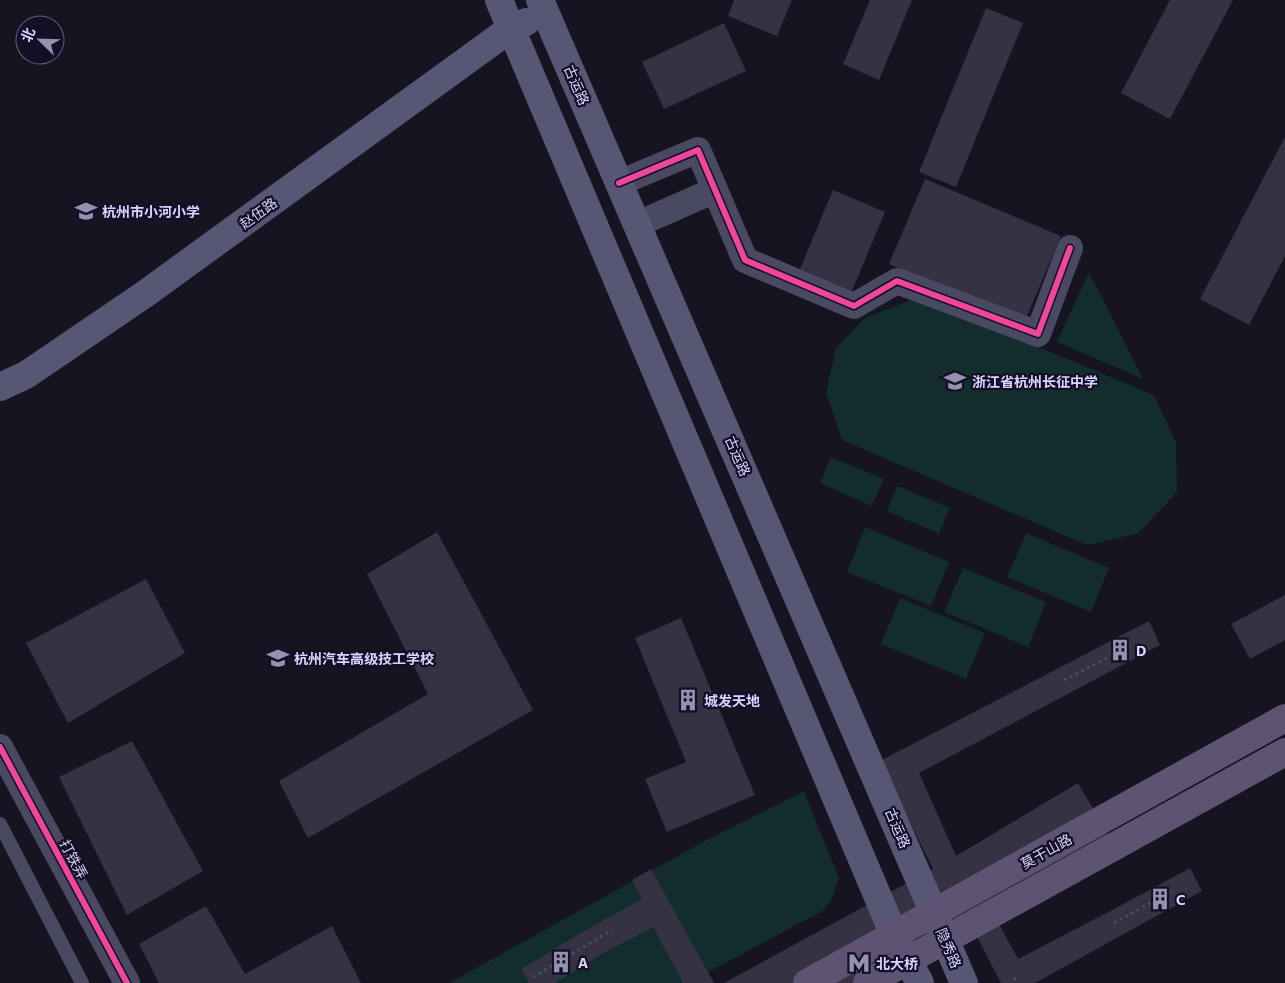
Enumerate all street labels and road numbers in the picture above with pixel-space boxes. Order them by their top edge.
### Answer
street label: 古运路 [561,62,593,108]
street label: 赵伍路 [235,194,280,233]
street label: 古运路 [722,433,754,479]
street label: 古运路 [882,805,914,851]
street label: 莫干山路 [1017,830,1075,872]
street label: 打铁弄 [57,836,91,882]
street label: 隐秀路 [933,925,965,971]

